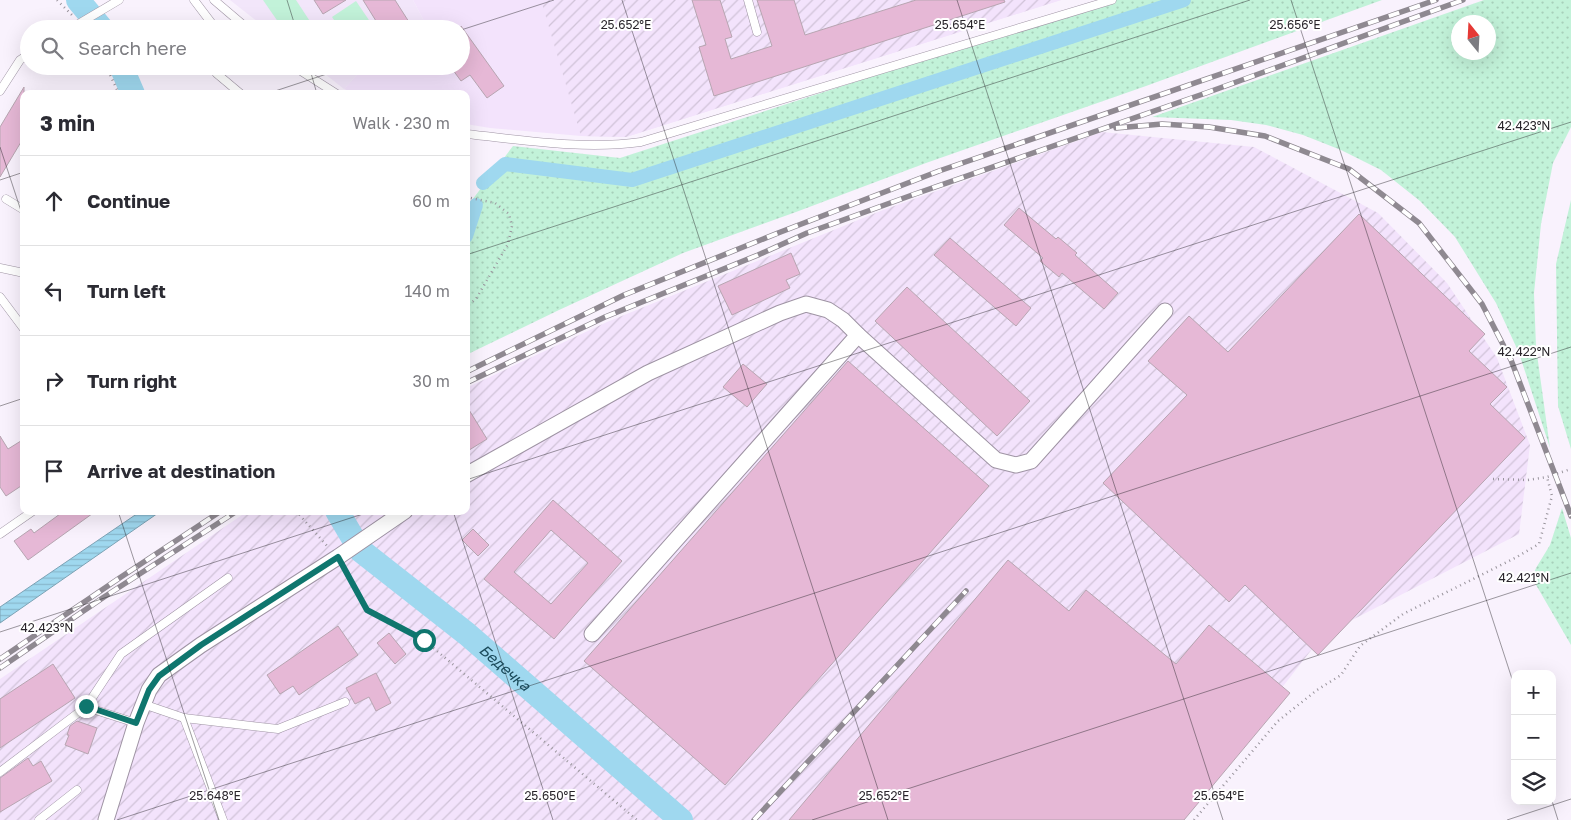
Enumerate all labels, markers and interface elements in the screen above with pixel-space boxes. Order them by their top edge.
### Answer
north arrow [1451,15,1496,60]
text: 25.652°E [601,17,651,32]
text: 25.654°E [935,17,985,32]
text: 25.656°E [1269,17,1321,32]
search box [20,20,470,75]
icon: search [38,34,66,62]
text: Search here [78,36,187,59]
text: 3 min [40,110,95,136]
text: Walk · 230 m [353,113,450,133]
text: 42.423°N [1498,118,1550,133]
icon: ahead [40,187,68,215]
text: Continue [87,189,170,212]
text: 60 m [412,191,450,211]
icon: left [40,277,68,305]
text: Turn left [87,279,166,302]
text: 140 m [404,281,450,301]
text: 42.422°N [1498,344,1550,359]
icon: right [40,367,68,395]
text: Turn right [87,369,177,392]
text: 30 m [413,371,450,391]
icon: arrive [40,457,68,485]
text: Arrive at destination [87,459,275,482]
text: 42.421°N [1499,570,1549,585]
text: 42.423°N [21,620,73,635]
route start [413,629,436,652]
water label: Бедечка [476,640,535,695]
map controls [1511,670,1556,805]
button: + [1511,670,1556,715]
route end [75,695,98,718]
button: − [1511,715,1556,760]
button: layers [1511,760,1556,805]
text: 25.648°E [189,788,241,803]
text: 25.650°E [524,788,576,803]
text: 25.652°E [859,788,909,803]
text: 25.654°E [1194,788,1244,803]

